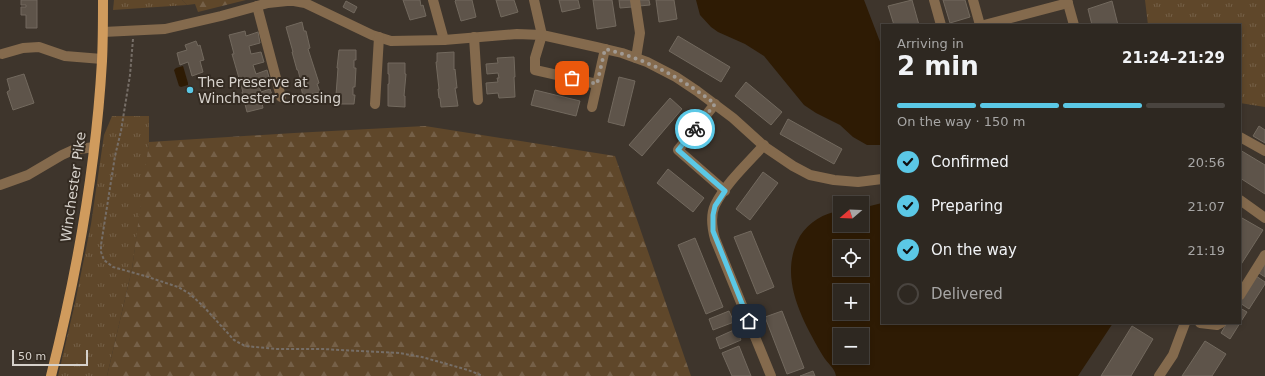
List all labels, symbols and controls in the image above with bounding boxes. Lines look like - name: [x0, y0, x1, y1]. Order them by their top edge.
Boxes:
- text: Arriving in: [897, 36, 964, 51]
- text: 21:24–21:29: [1122, 49, 1225, 67]
- text: 2 min: [897, 51, 979, 81]
- pin: [555, 61, 589, 95]
- icon: bag: [561, 67, 583, 89]
- place label: The Preserve at Winchester Crossing: [197, 74, 341, 106]
- marker: The Preserve at Winchester Crossing: [185, 85, 195, 95]
- courier: [675, 109, 715, 149]
- text: On the way · 150 m: [897, 114, 1025, 129]
- icon: bike: [684, 118, 706, 140]
- street label: Winchester Pike: [57, 131, 89, 243]
- icon: check: [897, 151, 919, 173]
- text: Confirmed: [931, 153, 1009, 171]
- text: 20:56: [1188, 155, 1225, 170]
- icon: check: [897, 195, 919, 217]
- north arrow: [833, 196, 869, 232]
- map controls: [833, 196, 869, 364]
- text: Preparing: [931, 197, 1003, 215]
- text: 21:07: [1188, 199, 1225, 214]
- icon: check: [897, 239, 919, 261]
- button: locate: [833, 240, 869, 276]
- text: On the way: [931, 241, 1017, 259]
- text: 21:19: [1188, 243, 1225, 258]
- button: +: [833, 284, 869, 320]
- text: Delivered: [931, 285, 1003, 303]
- pin: [732, 304, 766, 338]
- icon: home: [738, 310, 760, 332]
- button: −: [833, 328, 869, 364]
- scale bar: [12, 348, 88, 367]
- text: 50 m: [18, 350, 46, 363]

